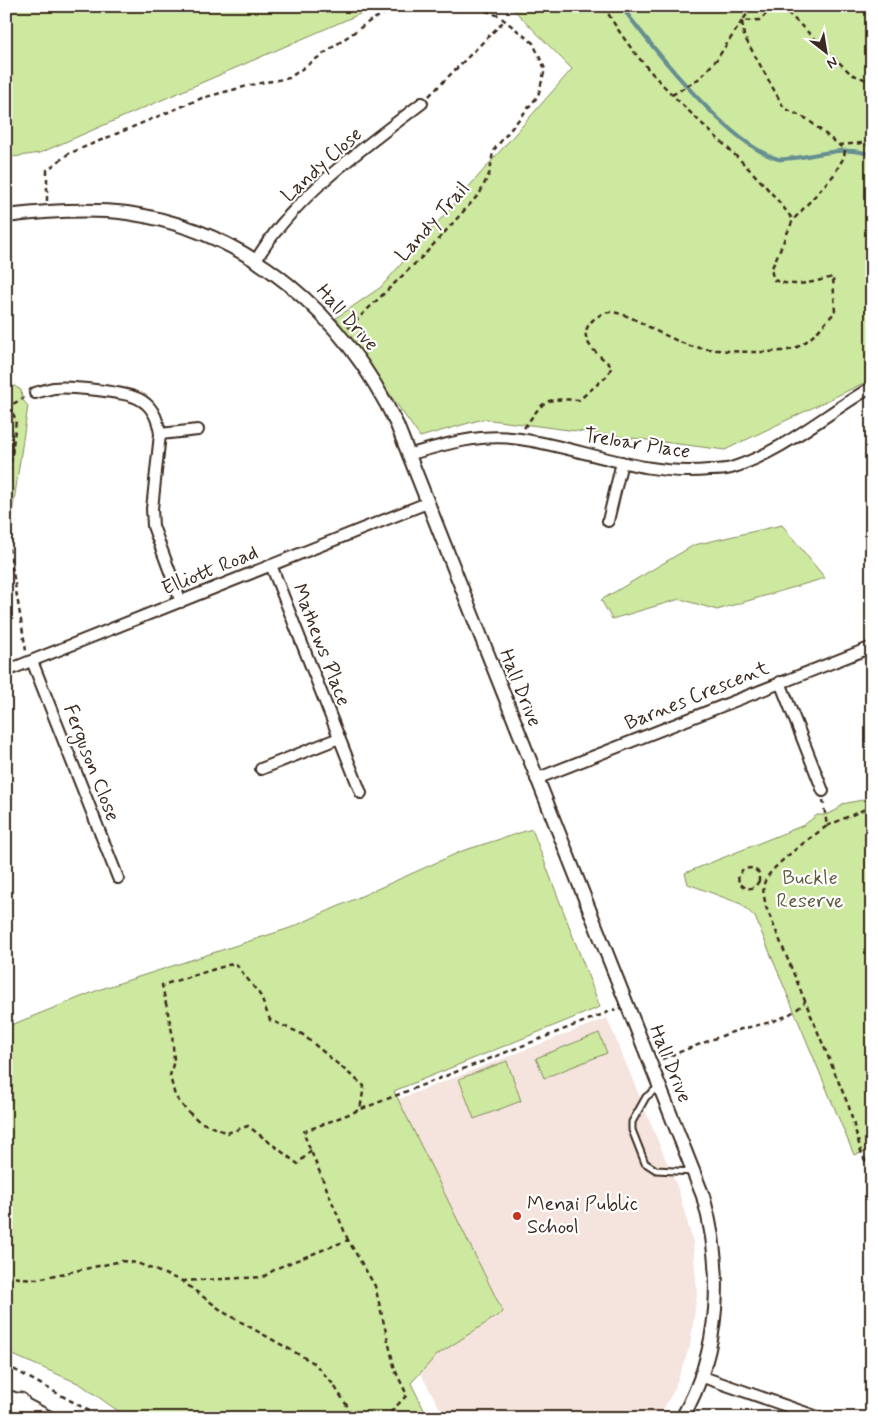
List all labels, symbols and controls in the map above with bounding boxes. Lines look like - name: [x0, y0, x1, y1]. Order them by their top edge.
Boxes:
- north arrow: [800, 28, 850, 78]
- text: N: [824, 52, 841, 72]
- street label: Landy Close: [276, 121, 368, 209]
- street label: Landy Trail: [390, 176, 476, 268]
- street label: Hall Drive: [310, 279, 384, 357]
- street label: Treloar Place: [582, 422, 692, 466]
- street label: Elliott Road: [158, 539, 262, 603]
- street label: Mathews Place: [285, 580, 357, 710]
- street label: Hall Drive: [492, 645, 548, 731]
- street label: Barnes Crescent: [621, 655, 773, 737]
- street label: Ferguson Close: [55, 701, 126, 826]
- park label: Buckle Reserve: [776, 865, 844, 915]
- street label: Hall Drive: [642, 1021, 698, 1107]
- place label: Menai Public School: [527, 1191, 638, 1241]
- marker: Menai Public School: [511, 1210, 523, 1222]

